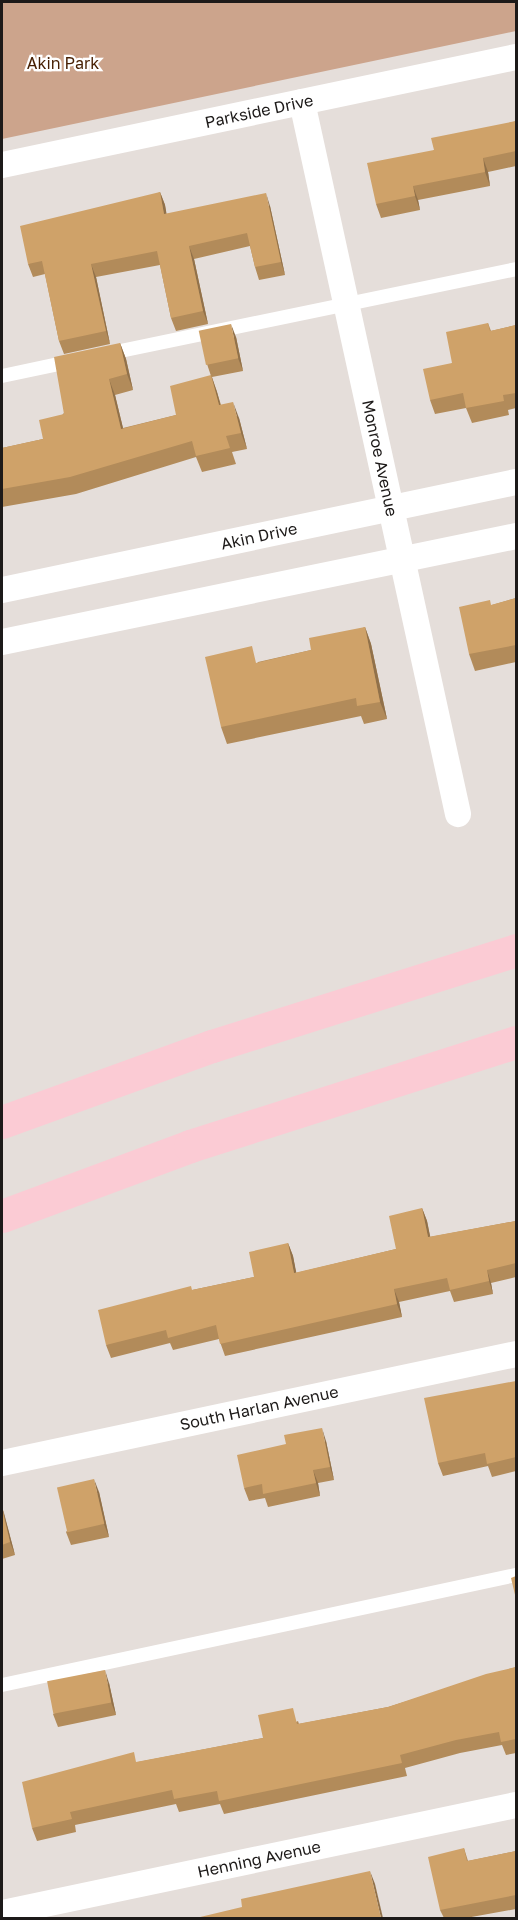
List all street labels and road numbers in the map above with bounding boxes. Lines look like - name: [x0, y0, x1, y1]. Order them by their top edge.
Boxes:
- street label: Parkside Drive: [203, 90, 315, 132]
- street label: Monroe Avenue: [358, 398, 402, 518]
- street label: Akin Drive: [219, 519, 299, 553]
- street label: South Harlan Avenue: [178, 1382, 340, 1434]
- street label: Henning Avenue: [196, 1837, 322, 1881]

